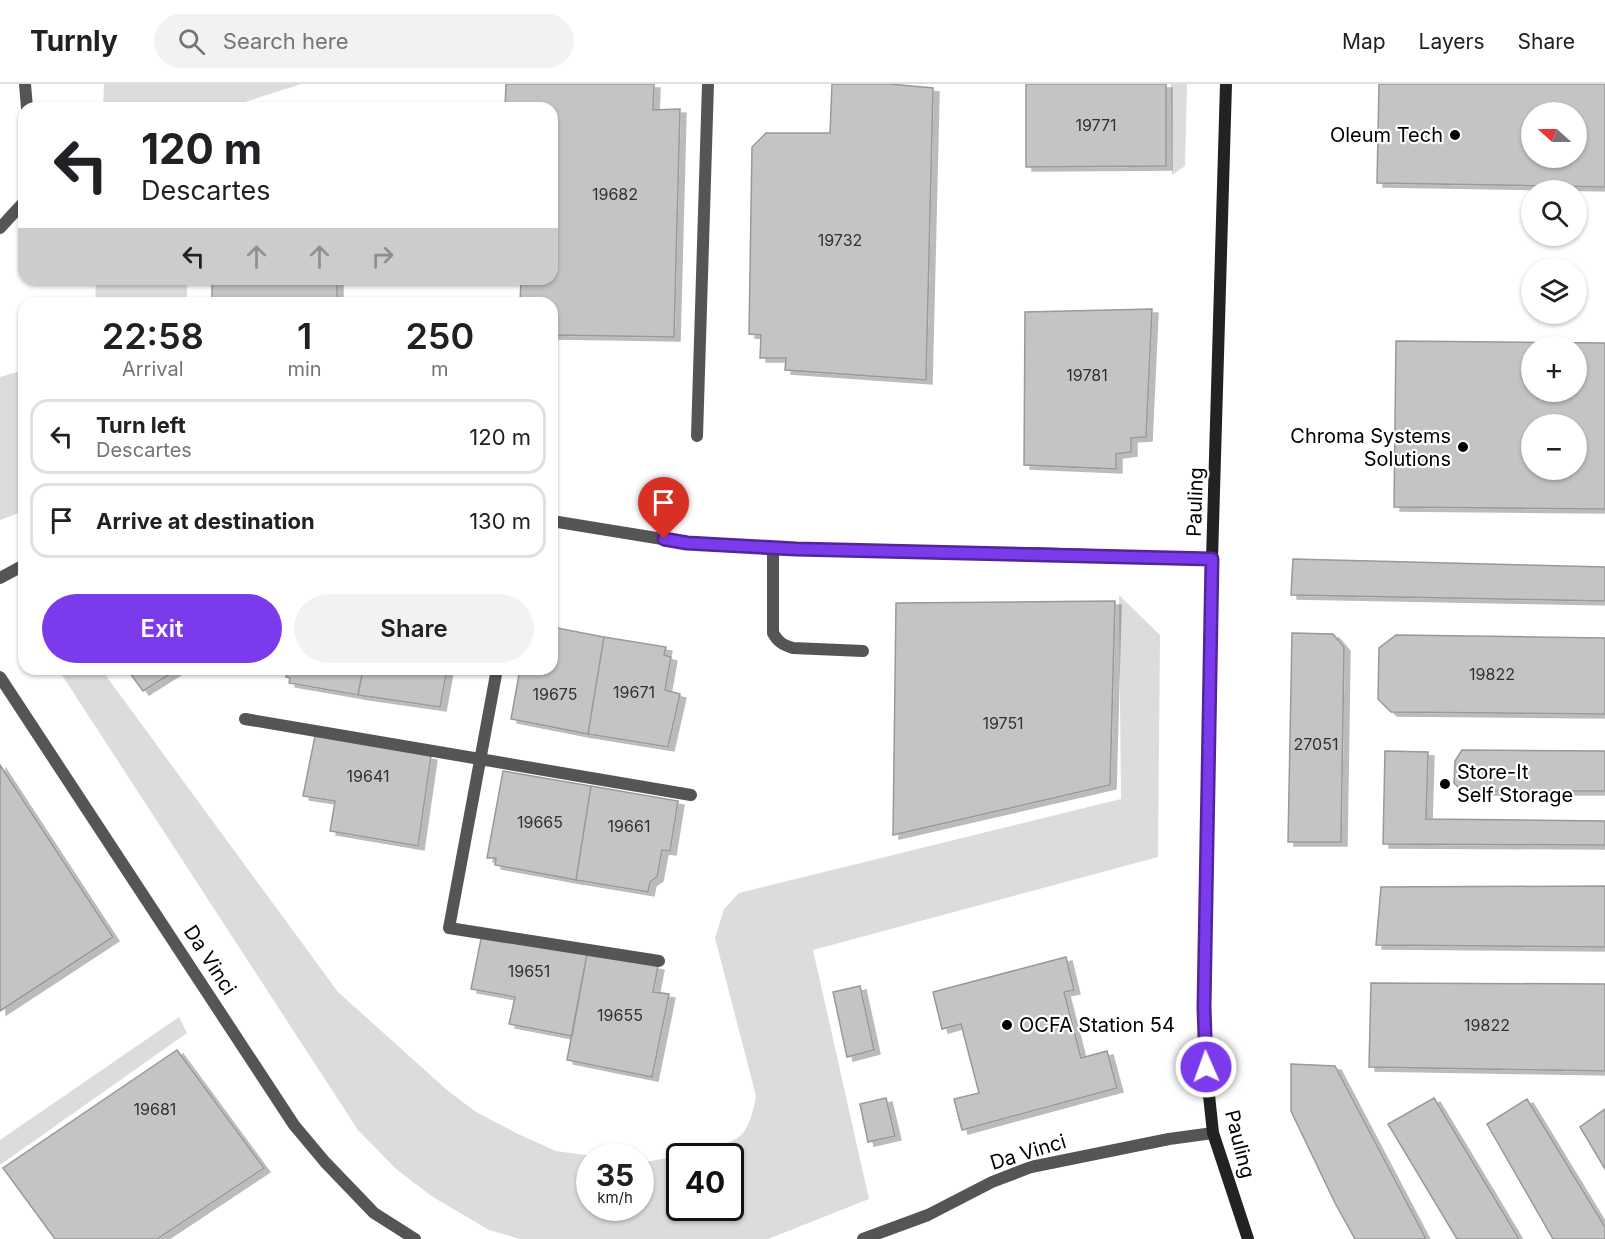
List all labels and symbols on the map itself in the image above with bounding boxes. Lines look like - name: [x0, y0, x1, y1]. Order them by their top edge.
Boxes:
- north arrow: [1521, 102, 1587, 168]
- house number: 19771: [1075, 115, 1117, 135]
- place label: Oleum Tech: [1330, 123, 1443, 147]
- marker: Oleum Tech: [1448, 128, 1462, 142]
- house number: 19682: [592, 184, 638, 204]
- house number: 19732: [818, 230, 862, 250]
- house number: 19781: [1066, 365, 1108, 385]
- place label: Chroma Systems Solutions: [1290, 424, 1451, 471]
- marker: Chroma Systems Solutions: [1456, 440, 1470, 454]
- street label: Pauling: [1182, 467, 1208, 537]
- pin: [638, 477, 689, 539]
- house number: 19822: [1469, 664, 1515, 684]
- house number: 19671: [613, 682, 655, 702]
- house number: 19675: [533, 684, 577, 704]
- house number: 19751: [982, 713, 1024, 733]
- house number: 27051: [1294, 734, 1338, 754]
- place label: Store-It Self Storage: [1457, 760, 1573, 807]
- house number: 19641: [347, 766, 389, 786]
- marker: Store-It Self Storage: [1438, 777, 1452, 791]
- house number: 19665: [517, 812, 563, 832]
- house number: 19661: [608, 816, 650, 836]
- street label: Da Vinci: [179, 921, 241, 999]
- house number: 19651: [508, 961, 550, 981]
- house number: 19655: [597, 1005, 643, 1025]
- place label: OCFA Station 54: [1019, 1013, 1175, 1037]
- house number: 19822: [1464, 1015, 1510, 1035]
- marker: OCFA Station 54: [1000, 1018, 1014, 1032]
- position arrow: [1174, 1035, 1238, 1099]
- house number: 19681: [134, 1099, 176, 1119]
- street label: Pauling: [1220, 1107, 1260, 1181]
- street label: Da Vinci: [987, 1129, 1069, 1175]
- speed limit sign: 40: [666, 1143, 744, 1221]

